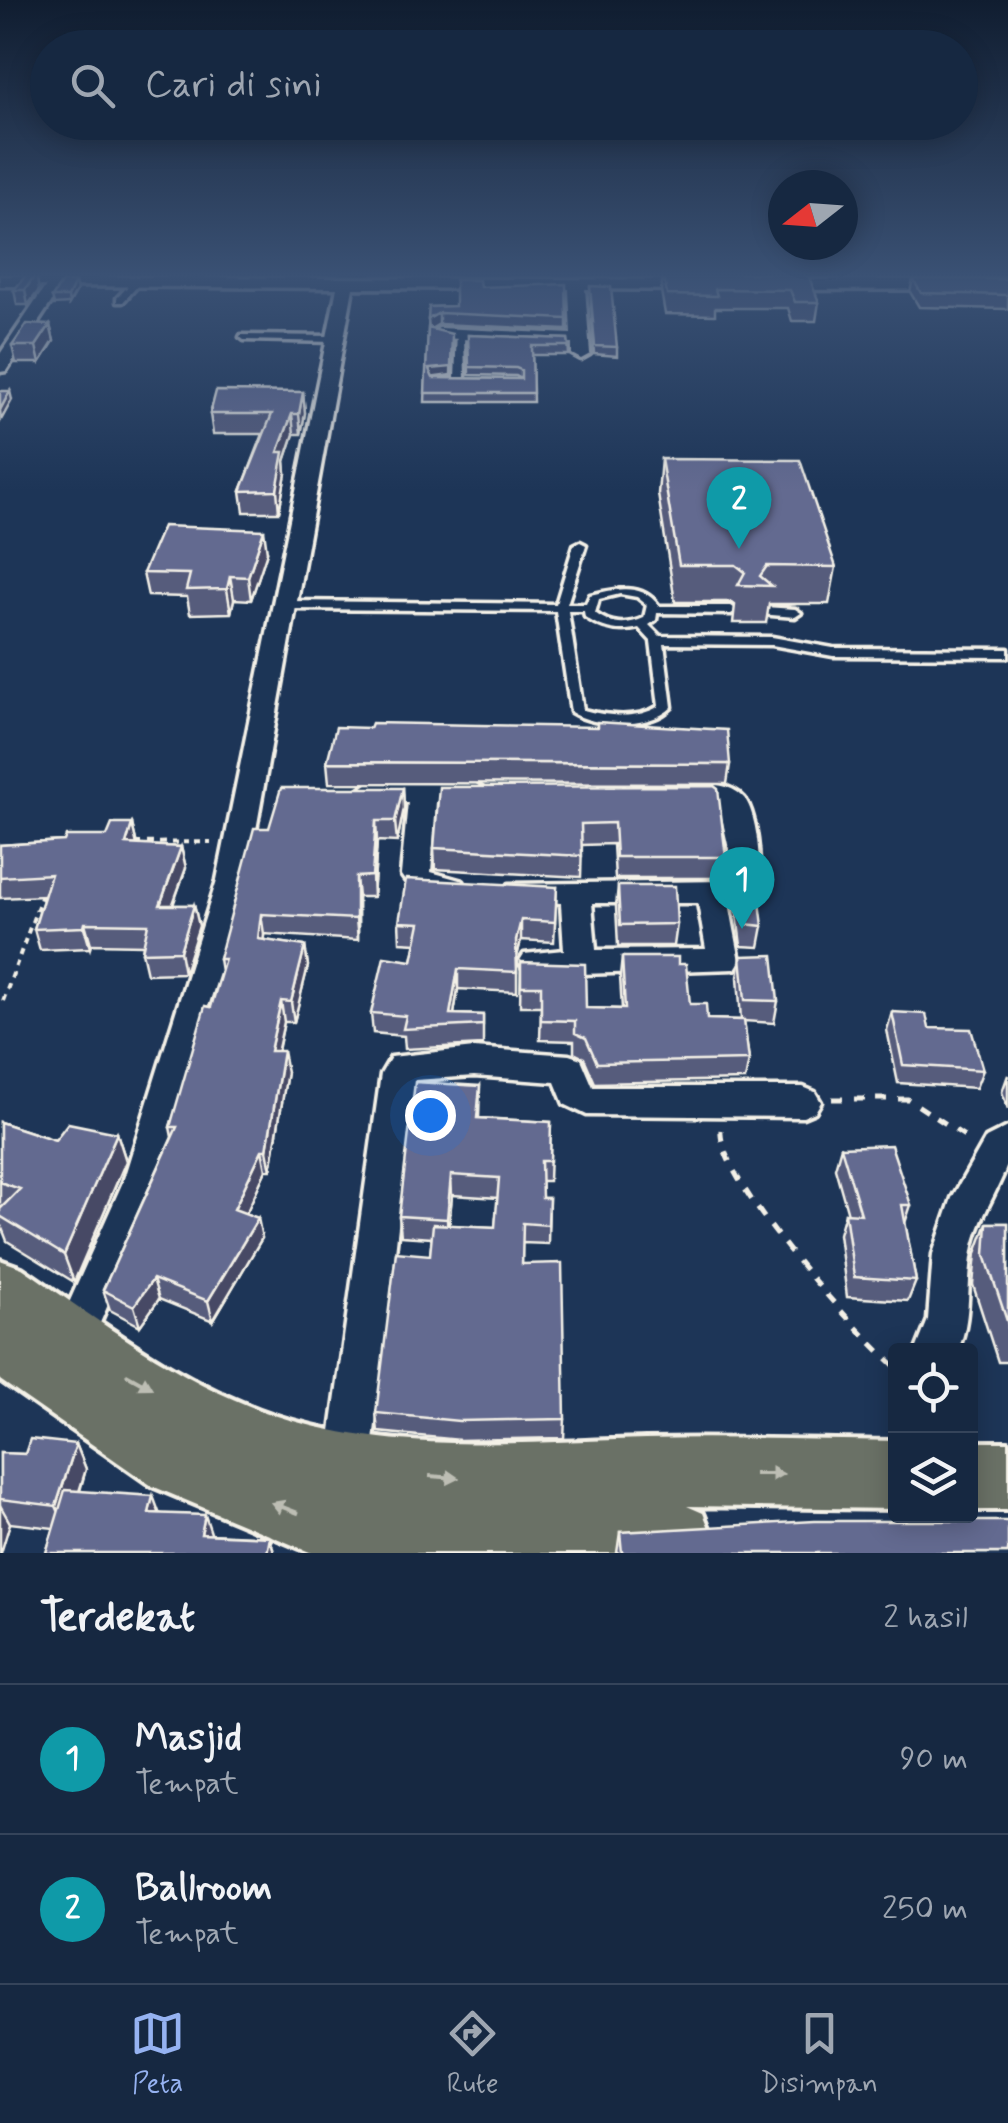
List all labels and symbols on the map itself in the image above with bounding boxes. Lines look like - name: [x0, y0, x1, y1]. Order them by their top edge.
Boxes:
- north arrow: [768, 170, 858, 260]
- pin: 2: [706, 466, 772, 549]
- pin: 1: [710, 846, 774, 929]
- your location: [405, 1090, 456, 1141]
- one-way arrow: [124, 1373, 153, 1390]
- one-way arrow: [754, 1466, 786, 1482]
- one-way arrow: [429, 1469, 461, 1485]
- one-way arrow: [269, 1500, 299, 1516]

